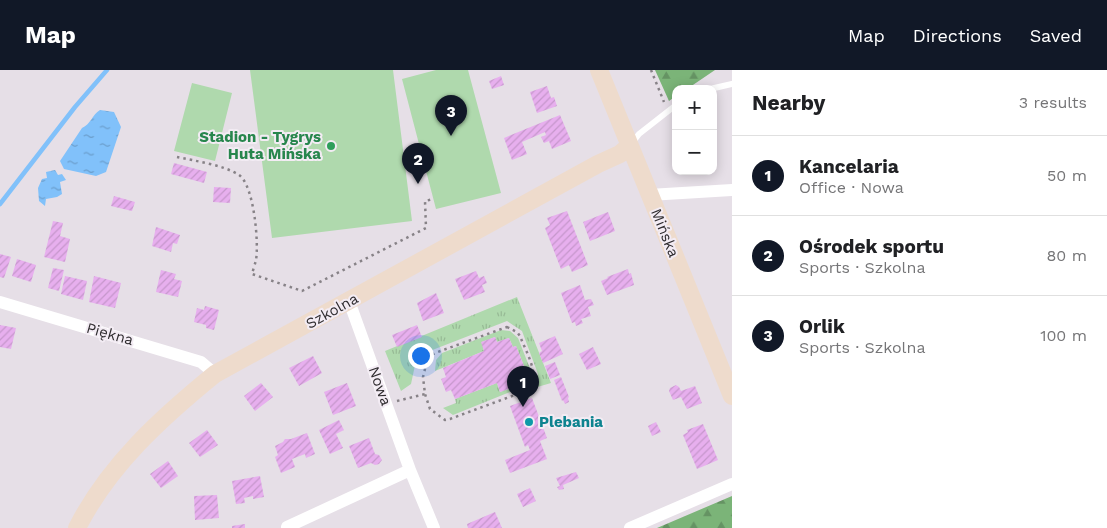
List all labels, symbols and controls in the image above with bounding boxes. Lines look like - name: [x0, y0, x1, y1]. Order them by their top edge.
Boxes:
- text: Map: [25, 21, 76, 49]
- text: Map: [848, 25, 885, 46]
- text: Directions: [913, 25, 1002, 46]
- text: Saved: [1030, 25, 1082, 46]
- map controls: [672, 85, 717, 175]
- button: +: [672, 85, 717, 130]
- text: Nearby: [752, 90, 825, 115]
- text: 3 results: [1019, 93, 1087, 112]
- pin: 3: [435, 95, 467, 136]
- place label: Stadion - Tygrys Huta Mińska: [199, 128, 321, 163]
- button: −: [672, 130, 717, 175]
- marker: Stadion - Tygrys Huta Mińska: [325, 140, 337, 152]
- pin: 2: [402, 143, 434, 184]
- text: Kancelaria: [799, 155, 899, 178]
- text: 1: [765, 166, 771, 185]
- text: 50 m: [1047, 166, 1087, 185]
- text: Office · Nowa: [799, 178, 904, 197]
- street label: Mińska: [647, 206, 683, 260]
- text: Ośrodek sportu: [799, 235, 944, 258]
- text: 2: [763, 246, 773, 265]
- text: 80 m: [1046, 246, 1087, 265]
- text: Sports · Szkolna: [799, 258, 925, 277]
- street label: Szkolna: [303, 289, 362, 333]
- text: Orlik: [799, 315, 845, 338]
- street label: Piękna: [84, 319, 136, 349]
- text: 3: [763, 326, 773, 345]
- text: 100 m: [1040, 326, 1087, 345]
- text: Sports · Szkolna: [799, 338, 925, 357]
- your location: [408, 343, 434, 369]
- street label: Nowa: [365, 364, 396, 409]
- pin: 1: [507, 366, 539, 407]
- place label: Plebania: [539, 413, 603, 431]
- marker: Plebania: [523, 416, 535, 428]

